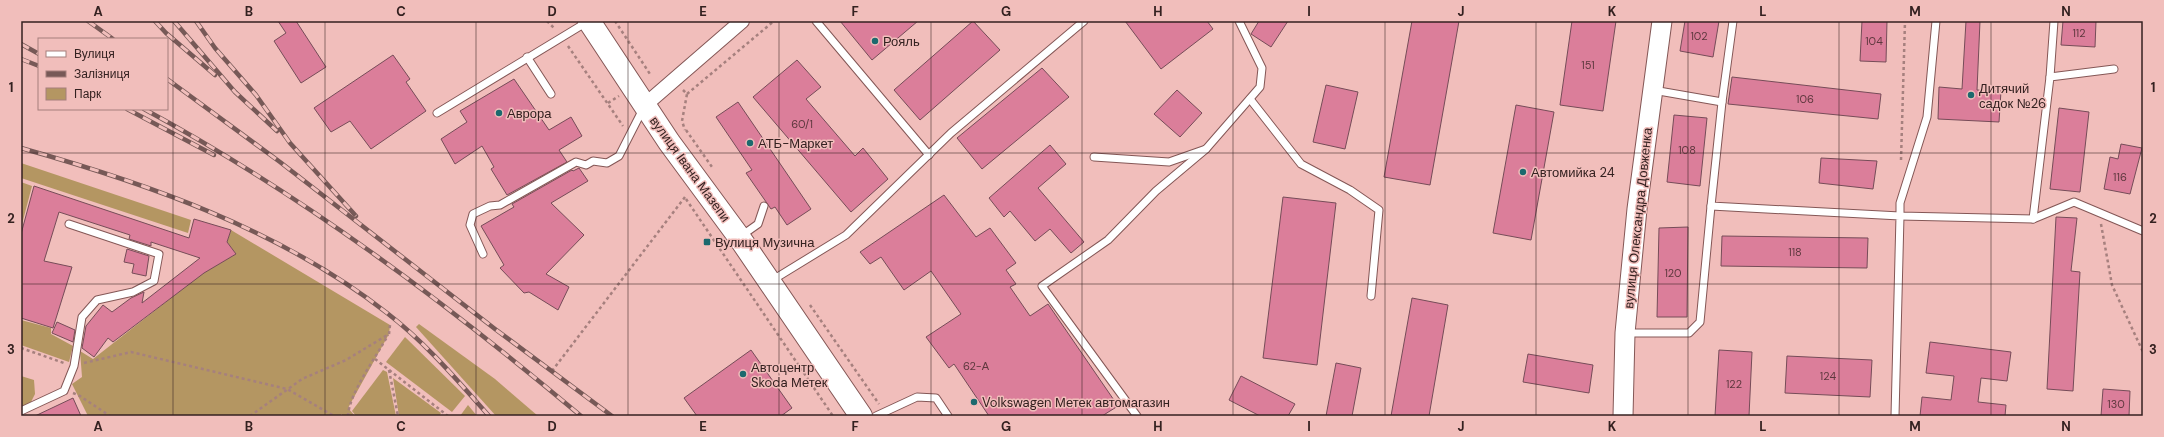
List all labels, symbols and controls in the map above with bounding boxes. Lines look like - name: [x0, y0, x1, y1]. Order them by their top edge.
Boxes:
- text: A: [93, 3, 103, 20]
- text: B: [245, 3, 253, 20]
- text: C: [396, 3, 406, 20]
- text: D: [547, 3, 557, 20]
- text: E: [699, 3, 707, 20]
- text: F: [851, 3, 859, 20]
- text: G: [1001, 3, 1011, 20]
- text: H: [1153, 3, 1163, 20]
- text: I: [1307, 3, 1311, 20]
- text: J: [1457, 3, 1465, 20]
- text: K: [1608, 3, 1617, 20]
- text: L: [1759, 3, 1767, 20]
- text: M: [1909, 3, 1921, 20]
- text: N: [2061, 3, 2071, 20]
- house number: 112: [2072, 26, 2086, 40]
- house number: 102: [1690, 29, 1708, 43]
- place label: Рояль: [883, 33, 920, 50]
- house number: 104: [1865, 34, 1883, 48]
- marker: Рояль: [870, 36, 880, 46]
- legend: [38, 38, 168, 110]
- text: Вулиця: [74, 46, 115, 62]
- house number: 151: [1581, 58, 1595, 72]
- text: Залізниця: [74, 66, 130, 82]
- text: 1: [9, 79, 13, 96]
- text: 1: [2151, 79, 2155, 96]
- place label: Дитячий садок №26: [1979, 80, 2046, 112]
- text: Парк: [74, 86, 102, 102]
- marker: Дитячий садок №26: [1966, 90, 1976, 100]
- house number: 106: [1796, 92, 1814, 106]
- place label: Аврора: [507, 105, 552, 122]
- marker: Аврора: [494, 108, 504, 118]
- street label: вулиця Івана Мазепи: [646, 113, 734, 225]
- house number: 60/1: [791, 117, 813, 131]
- street label: вулиця Олександра Довженка: [1620, 126, 1656, 309]
- place label: АТБ-Маркет: [758, 135, 833, 152]
- marker: АТБ-Маркет: [745, 138, 755, 148]
- house number: 108: [1678, 143, 1696, 157]
- place label: Автомийка 24: [1531, 164, 1615, 181]
- marker: Автомийка 24: [1518, 167, 1528, 177]
- house number: 116: [2113, 170, 2127, 184]
- text: 2: [7, 210, 15, 227]
- text: 2: [2149, 210, 2157, 227]
- place label: Вулиця Музична: [715, 234, 815, 251]
- marker: Вулиця Музична: [702, 237, 712, 247]
- house number: 118: [1788, 245, 1802, 259]
- house number: 120: [1664, 266, 1682, 280]
- text: 3: [7, 341, 15, 358]
- text: 3: [2149, 341, 2157, 358]
- place label: Автоцентр Skoda Метек: [751, 359, 828, 391]
- house number: 62-А: [963, 359, 990, 373]
- marker: Автоцентр Skoda Метек: [738, 369, 748, 379]
- house number: 124: [1820, 369, 1836, 383]
- house number: 122: [1726, 377, 1742, 391]
- place label: Volkswagen Метек автомагазин: [982, 394, 1170, 411]
- marker: Volkswagen Метек автомагазин: [969, 397, 979, 407]
- house number: 130: [2107, 397, 2125, 411]
- text: A: [93, 418, 103, 435]
- text: B: [245, 418, 253, 435]
- text: C: [396, 418, 406, 435]
- text: D: [547, 418, 557, 435]
- text: E: [699, 418, 707, 435]
- text: F: [851, 418, 859, 435]
- text: G: [1001, 418, 1011, 435]
- text: H: [1153, 418, 1163, 435]
- text: I: [1307, 418, 1311, 435]
- text: J: [1457, 418, 1465, 435]
- text: K: [1608, 418, 1617, 435]
- text: L: [1759, 418, 1767, 435]
- text: M: [1909, 418, 1921, 435]
- text: N: [2061, 418, 2071, 435]

